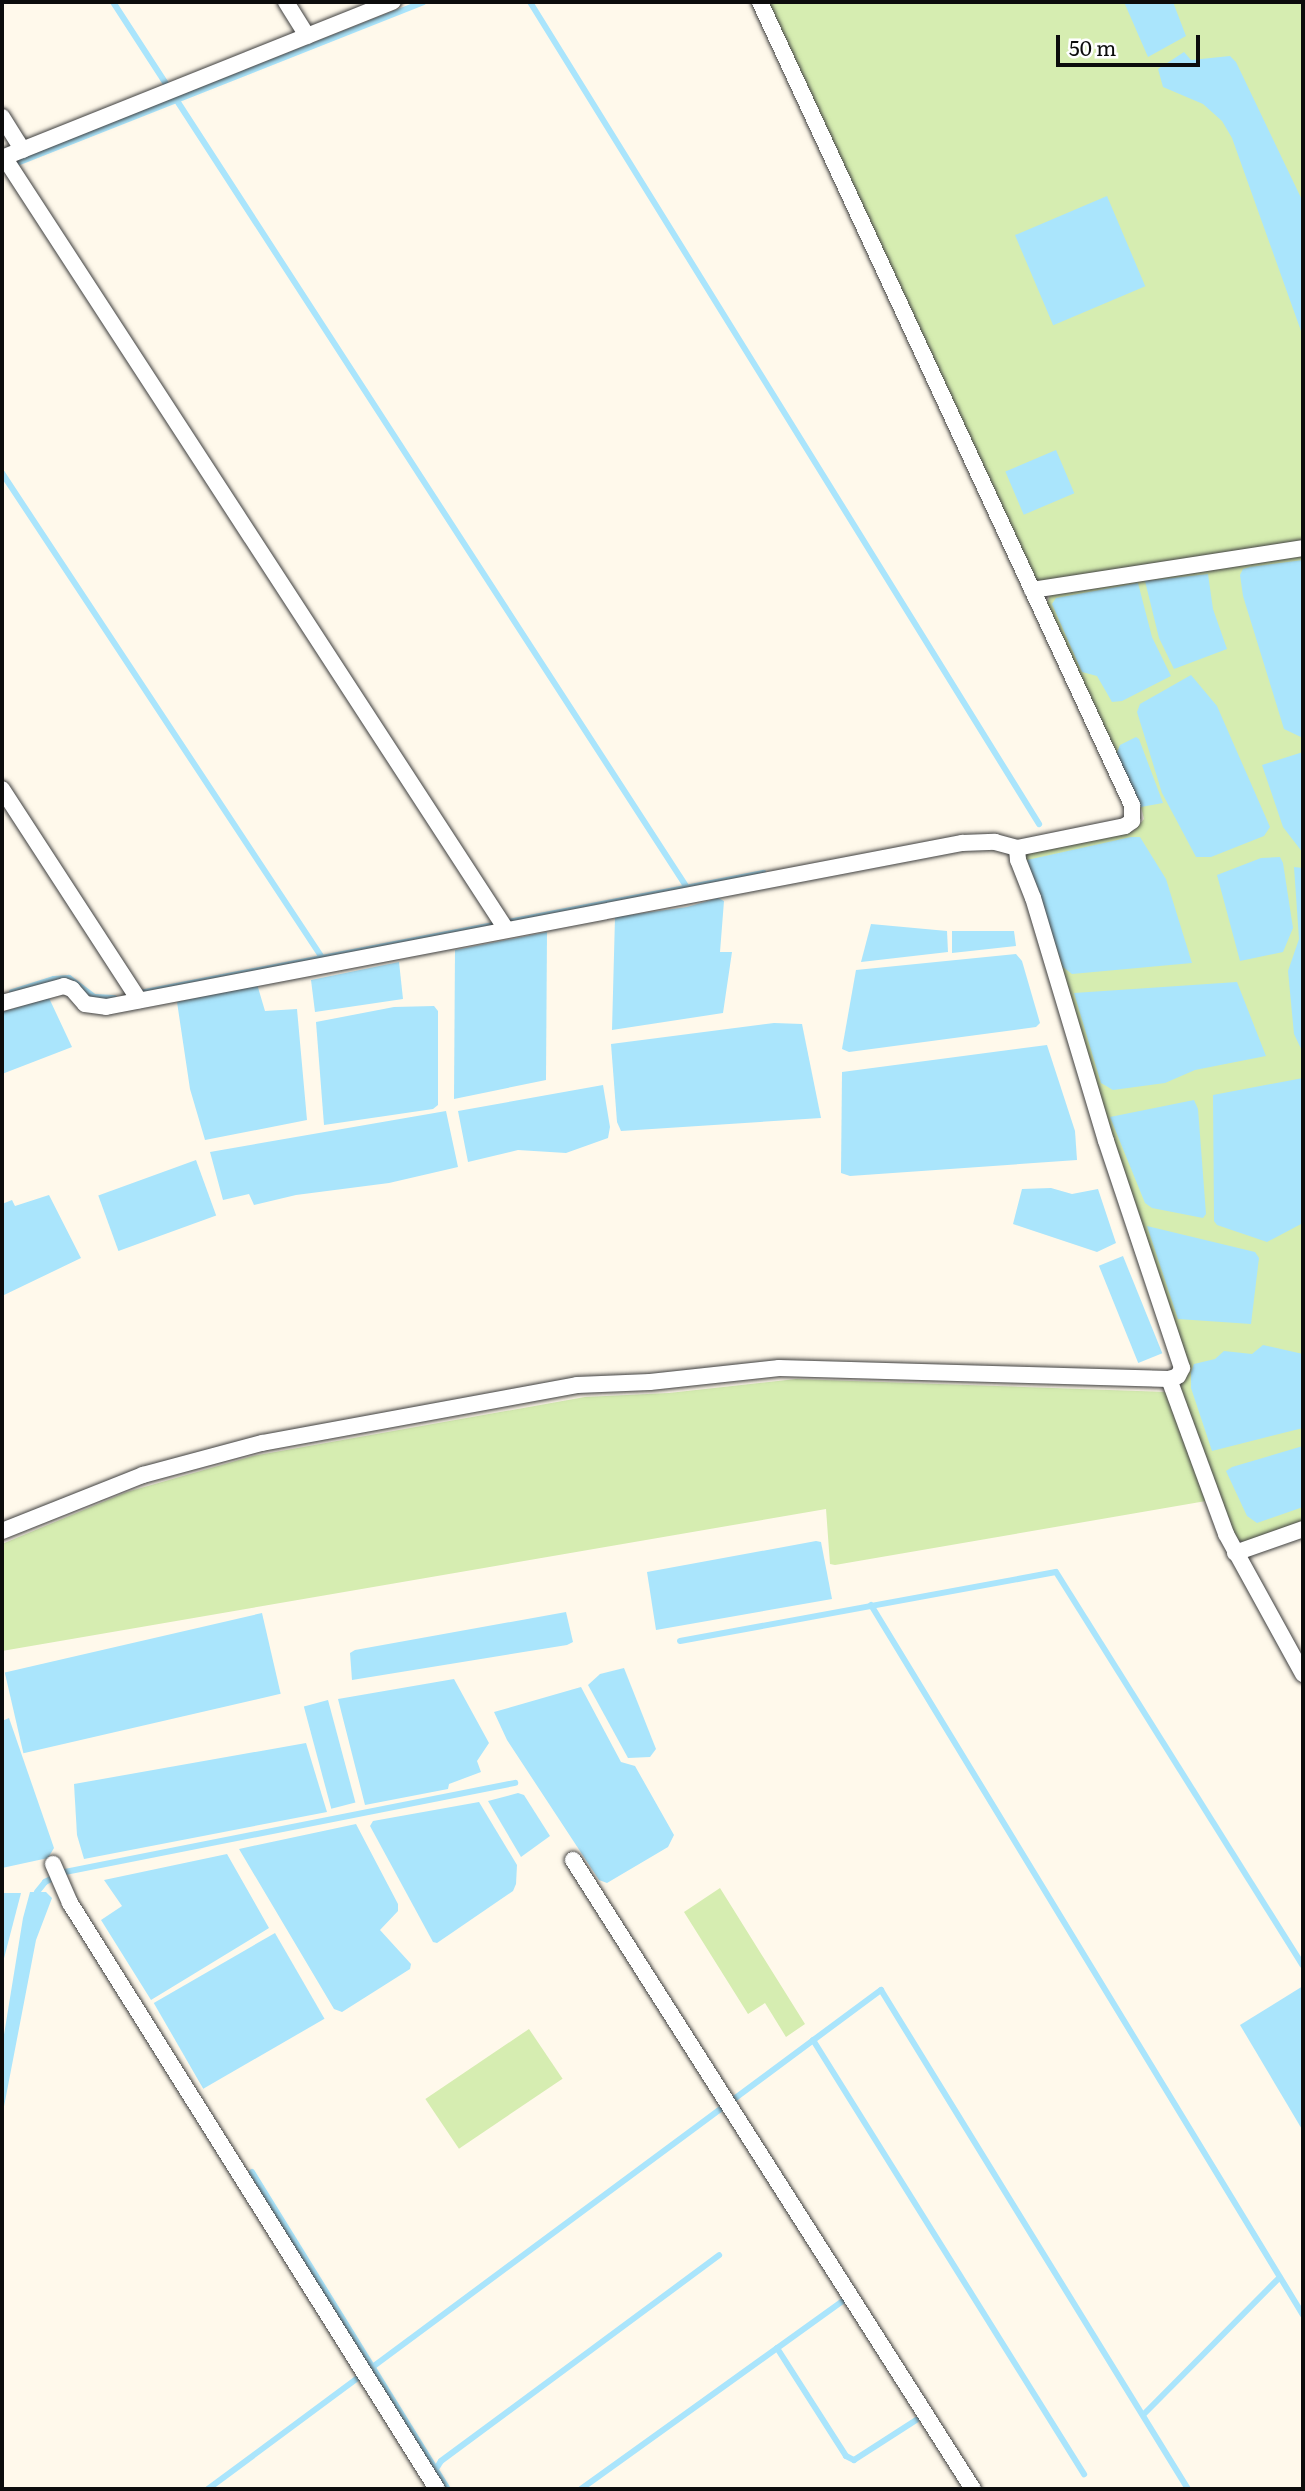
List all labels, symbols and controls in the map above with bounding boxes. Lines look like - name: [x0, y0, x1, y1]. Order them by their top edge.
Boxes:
- scale bar: [1060, 21, 1204, 65]
- text: 50 m: [1069, 31, 1116, 62]

